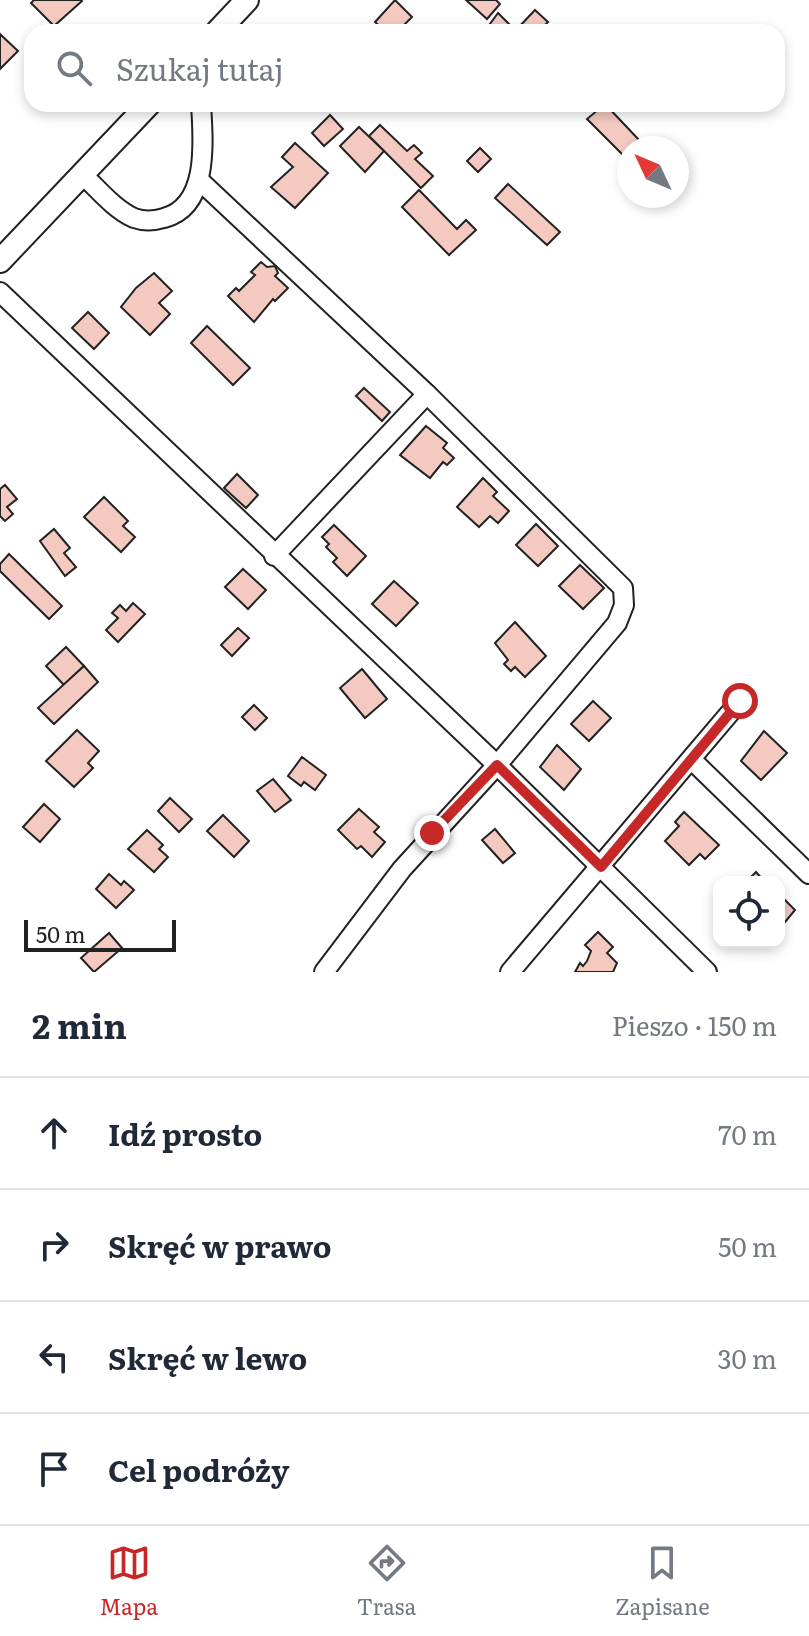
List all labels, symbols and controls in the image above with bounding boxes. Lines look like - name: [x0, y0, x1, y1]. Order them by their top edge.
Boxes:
- search box: [24, 24, 785, 112]
- icon: search: [52, 46, 96, 90]
- text: Szukaj tutaj: [116, 46, 284, 90]
- north arrow: [617, 136, 689, 208]
- route start: [722, 683, 758, 719]
- route end: [414, 815, 450, 851]
- map controls: [713, 876, 785, 948]
- button: locate: [713, 876, 785, 948]
- scale bar: [24, 916, 176, 952]
- text: 50 m: [36, 917, 86, 950]
- text: 2 min: [32, 999, 127, 1049]
- text: Pieszo · 150 m: [612, 1005, 777, 1044]
- icon: ahead: [32, 1111, 76, 1155]
- text: Idź prosto: [108, 1111, 262, 1155]
- text: 70 m: [718, 1114, 777, 1153]
- icon: right: [32, 1223, 76, 1267]
- text: Skręć w prawo: [108, 1223, 331, 1267]
- text: 50 m: [718, 1226, 777, 1265]
- icon: left: [32, 1335, 76, 1379]
- text: Skręć w lewo: [108, 1335, 307, 1379]
- text: 30 m: [717, 1338, 777, 1377]
- icon: arrive: [32, 1447, 76, 1491]
- text: Cel podróży: [108, 1447, 289, 1491]
- tab: Mapa: [99, 1541, 158, 1622]
- tab: Trasa: [357, 1541, 416, 1622]
- tab: Zapisane: [615, 1541, 710, 1622]

